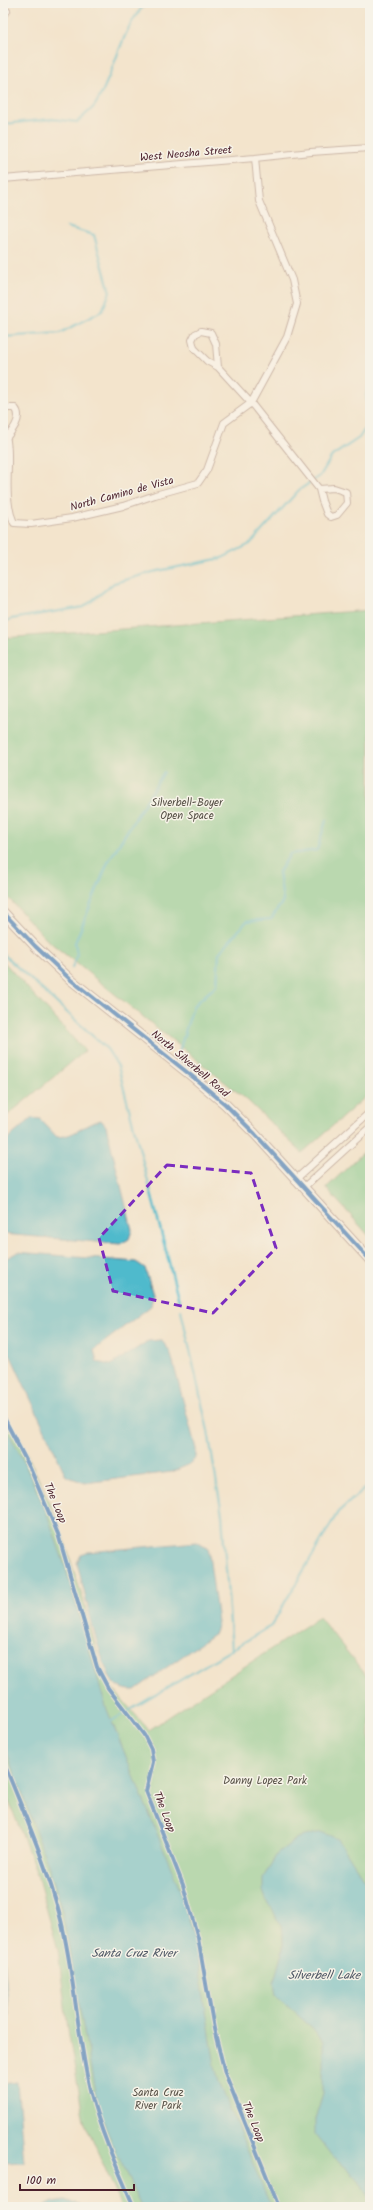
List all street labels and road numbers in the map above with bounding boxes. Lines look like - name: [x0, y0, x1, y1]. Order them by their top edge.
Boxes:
- street label: West Neosha Street: [139, 141, 234, 167]
- street label: North Camino de Vista: [68, 472, 176, 516]
- street label: North Silverbell Road: [147, 1026, 234, 1103]
- street label: The Loop: [39, 1480, 72, 1527]
- street label: The Loop: [148, 1789, 180, 1836]
- street label: The Loop: [237, 2099, 270, 2146]

